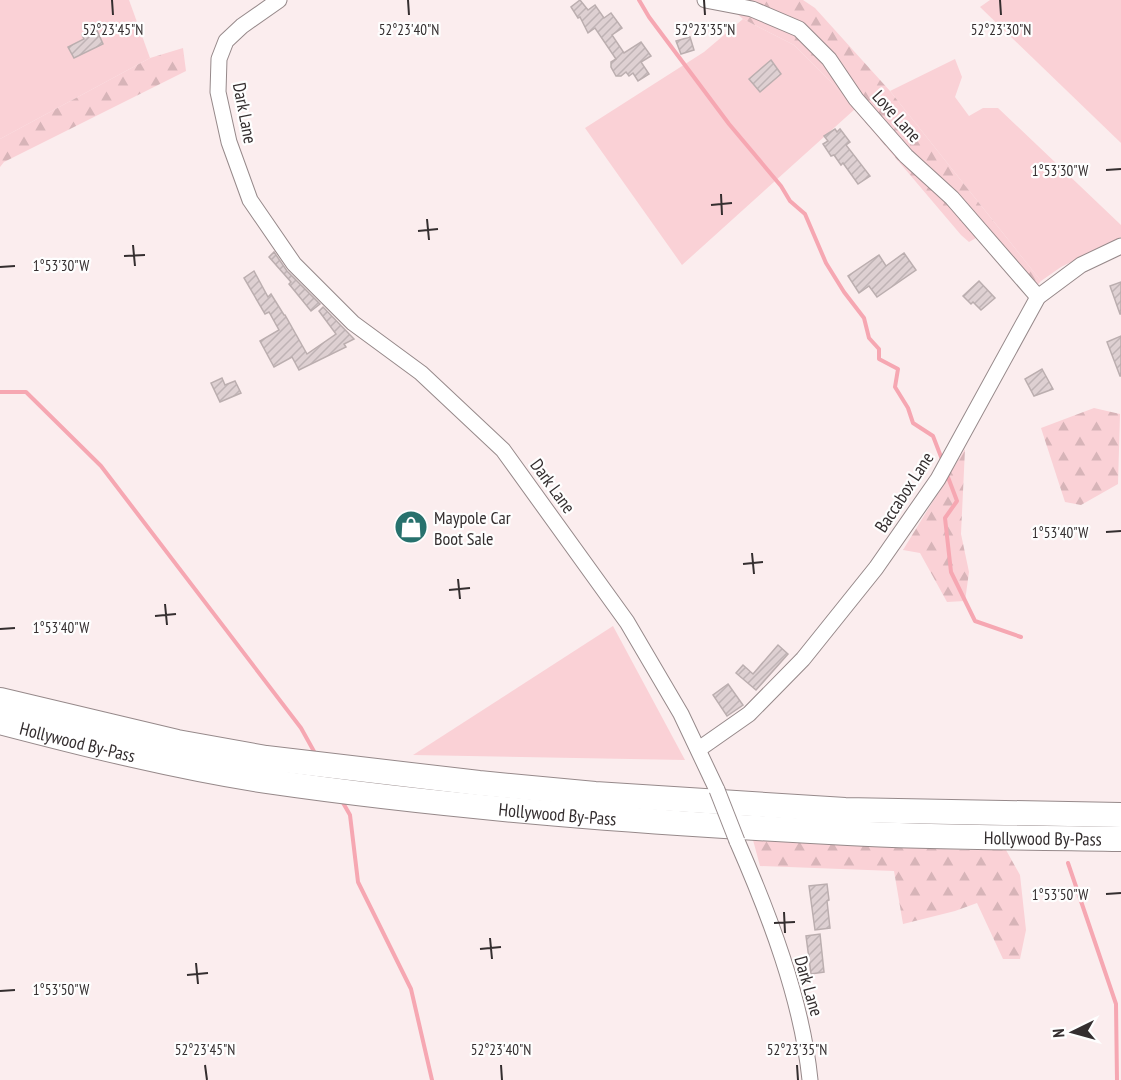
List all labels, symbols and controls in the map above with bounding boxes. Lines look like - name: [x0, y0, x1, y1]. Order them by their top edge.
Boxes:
- text: 52°23'45"N: [83, 20, 143, 39]
- text: 52°23'40"N: [379, 20, 439, 39]
- text: 52°23'35"N: [675, 20, 735, 39]
- text: 52°23'30"N: [971, 20, 1031, 39]
- street label: Dark Lane: [228, 81, 262, 145]
- street label: Love Lane: [868, 85, 926, 147]
- text: 1°53'30"W: [1032, 161, 1088, 180]
- text: 1°53'30"W: [33, 256, 89, 275]
- street label: Baccabox Lane: [870, 447, 938, 537]
- street label: Dark Lane: [526, 454, 580, 518]
- place label: Maypole Car Boot Sale: [434, 506, 511, 550]
- shop icon: Maypole Car Boot Sale: [393, 509, 429, 545]
- text: 1°53'40"W: [1032, 523, 1088, 542]
- text: 1°53'40"W: [33, 618, 89, 637]
- street label: Hollywood By-Pass: [17, 716, 137, 767]
- street label: Hollywood By-Pass: [498, 797, 617, 830]
- street label: Hollywood By-Pass: [984, 826, 1102, 850]
- text: 1°53'50"W: [1032, 885, 1088, 904]
- street label: Dark Lane: [789, 953, 829, 1019]
- text: 1°53'50"W: [33, 980, 89, 999]
- north arrow: [1043, 1002, 1103, 1062]
- text: N: [1048, 1028, 1068, 1038]
- text: 52°23'45"N: [175, 1040, 235, 1059]
- text: 52°23'40"N: [471, 1040, 531, 1059]
- text: 52°23'35"N: [767, 1040, 827, 1059]

